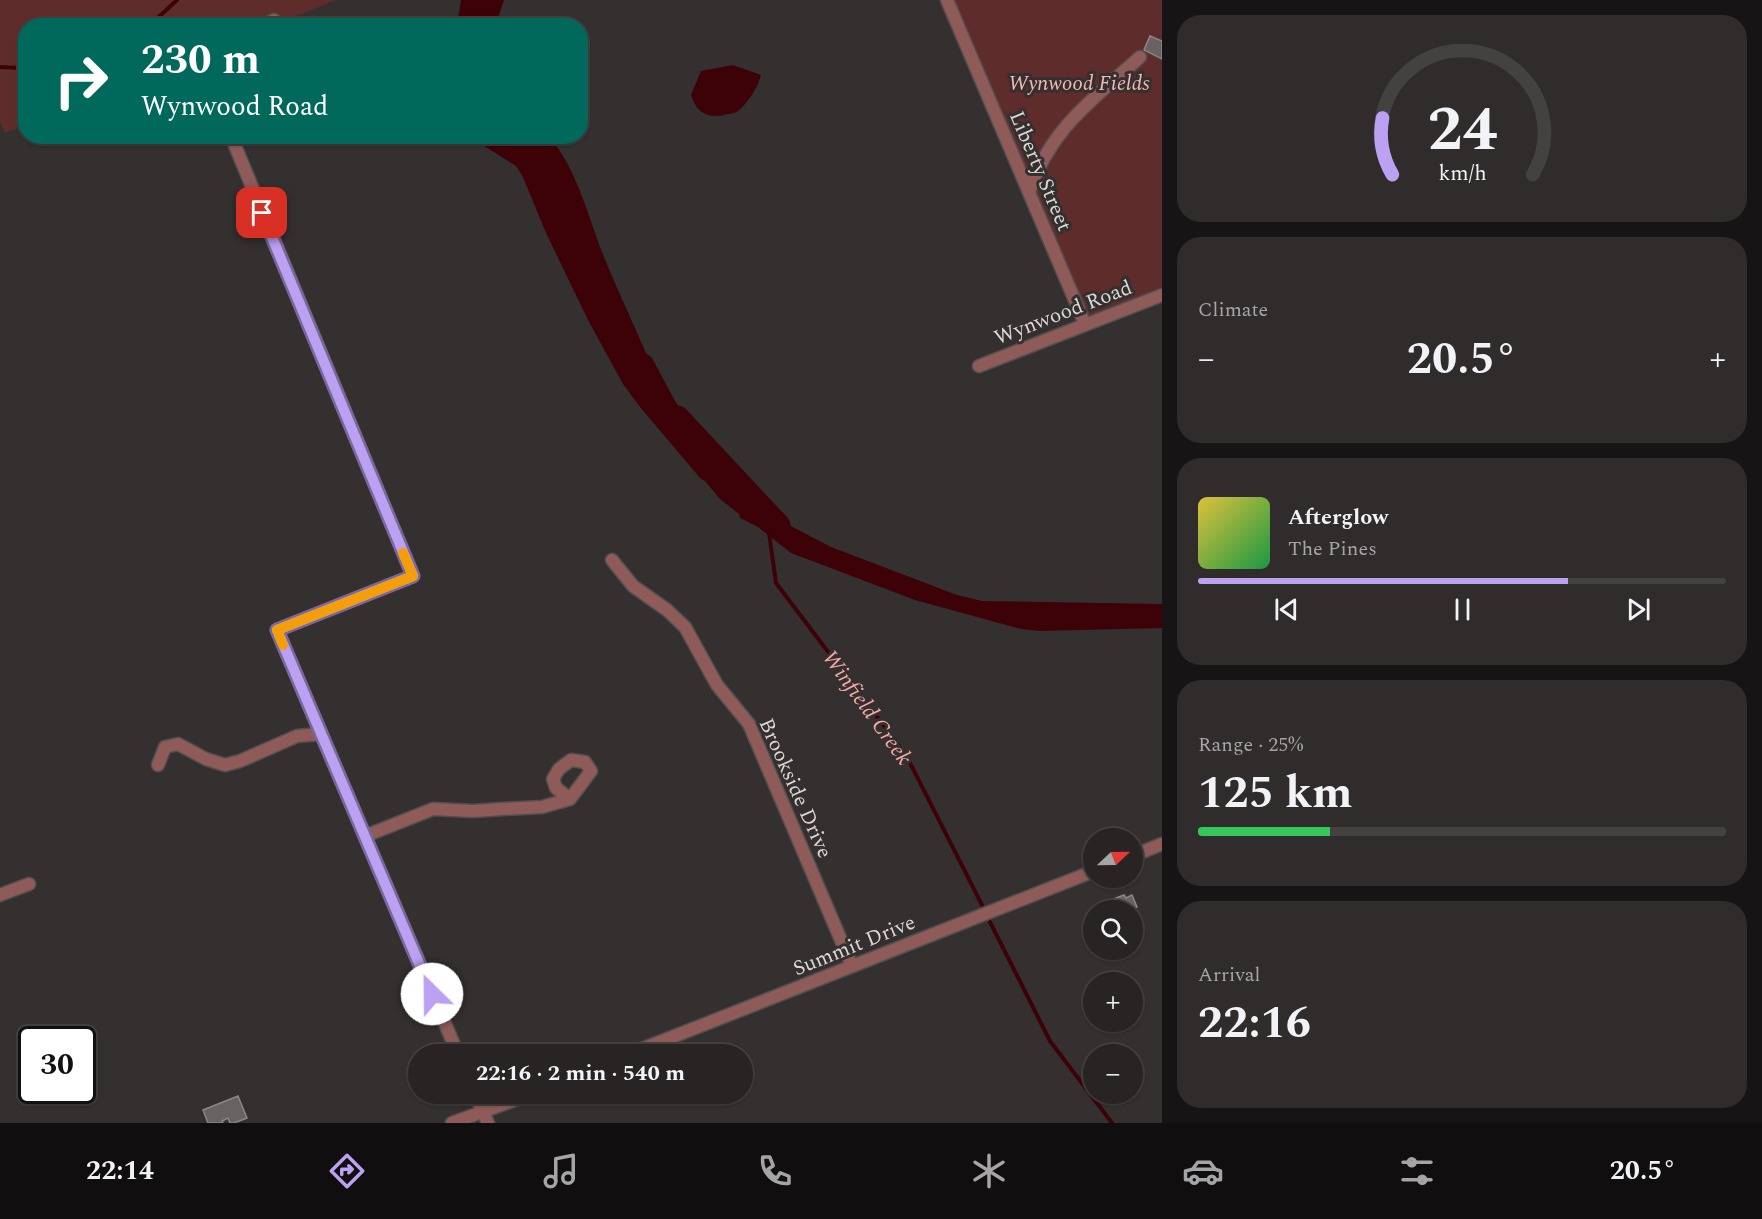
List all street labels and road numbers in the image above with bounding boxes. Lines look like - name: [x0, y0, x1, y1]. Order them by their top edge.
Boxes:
- street label: Liberty Street: [1000, 106, 1080, 237]
- street label: Wynwood Road: [990, 272, 1137, 354]
- street label: Brookside Drive: [750, 713, 840, 864]
- street label: Summit Drive: [788, 907, 920, 985]

